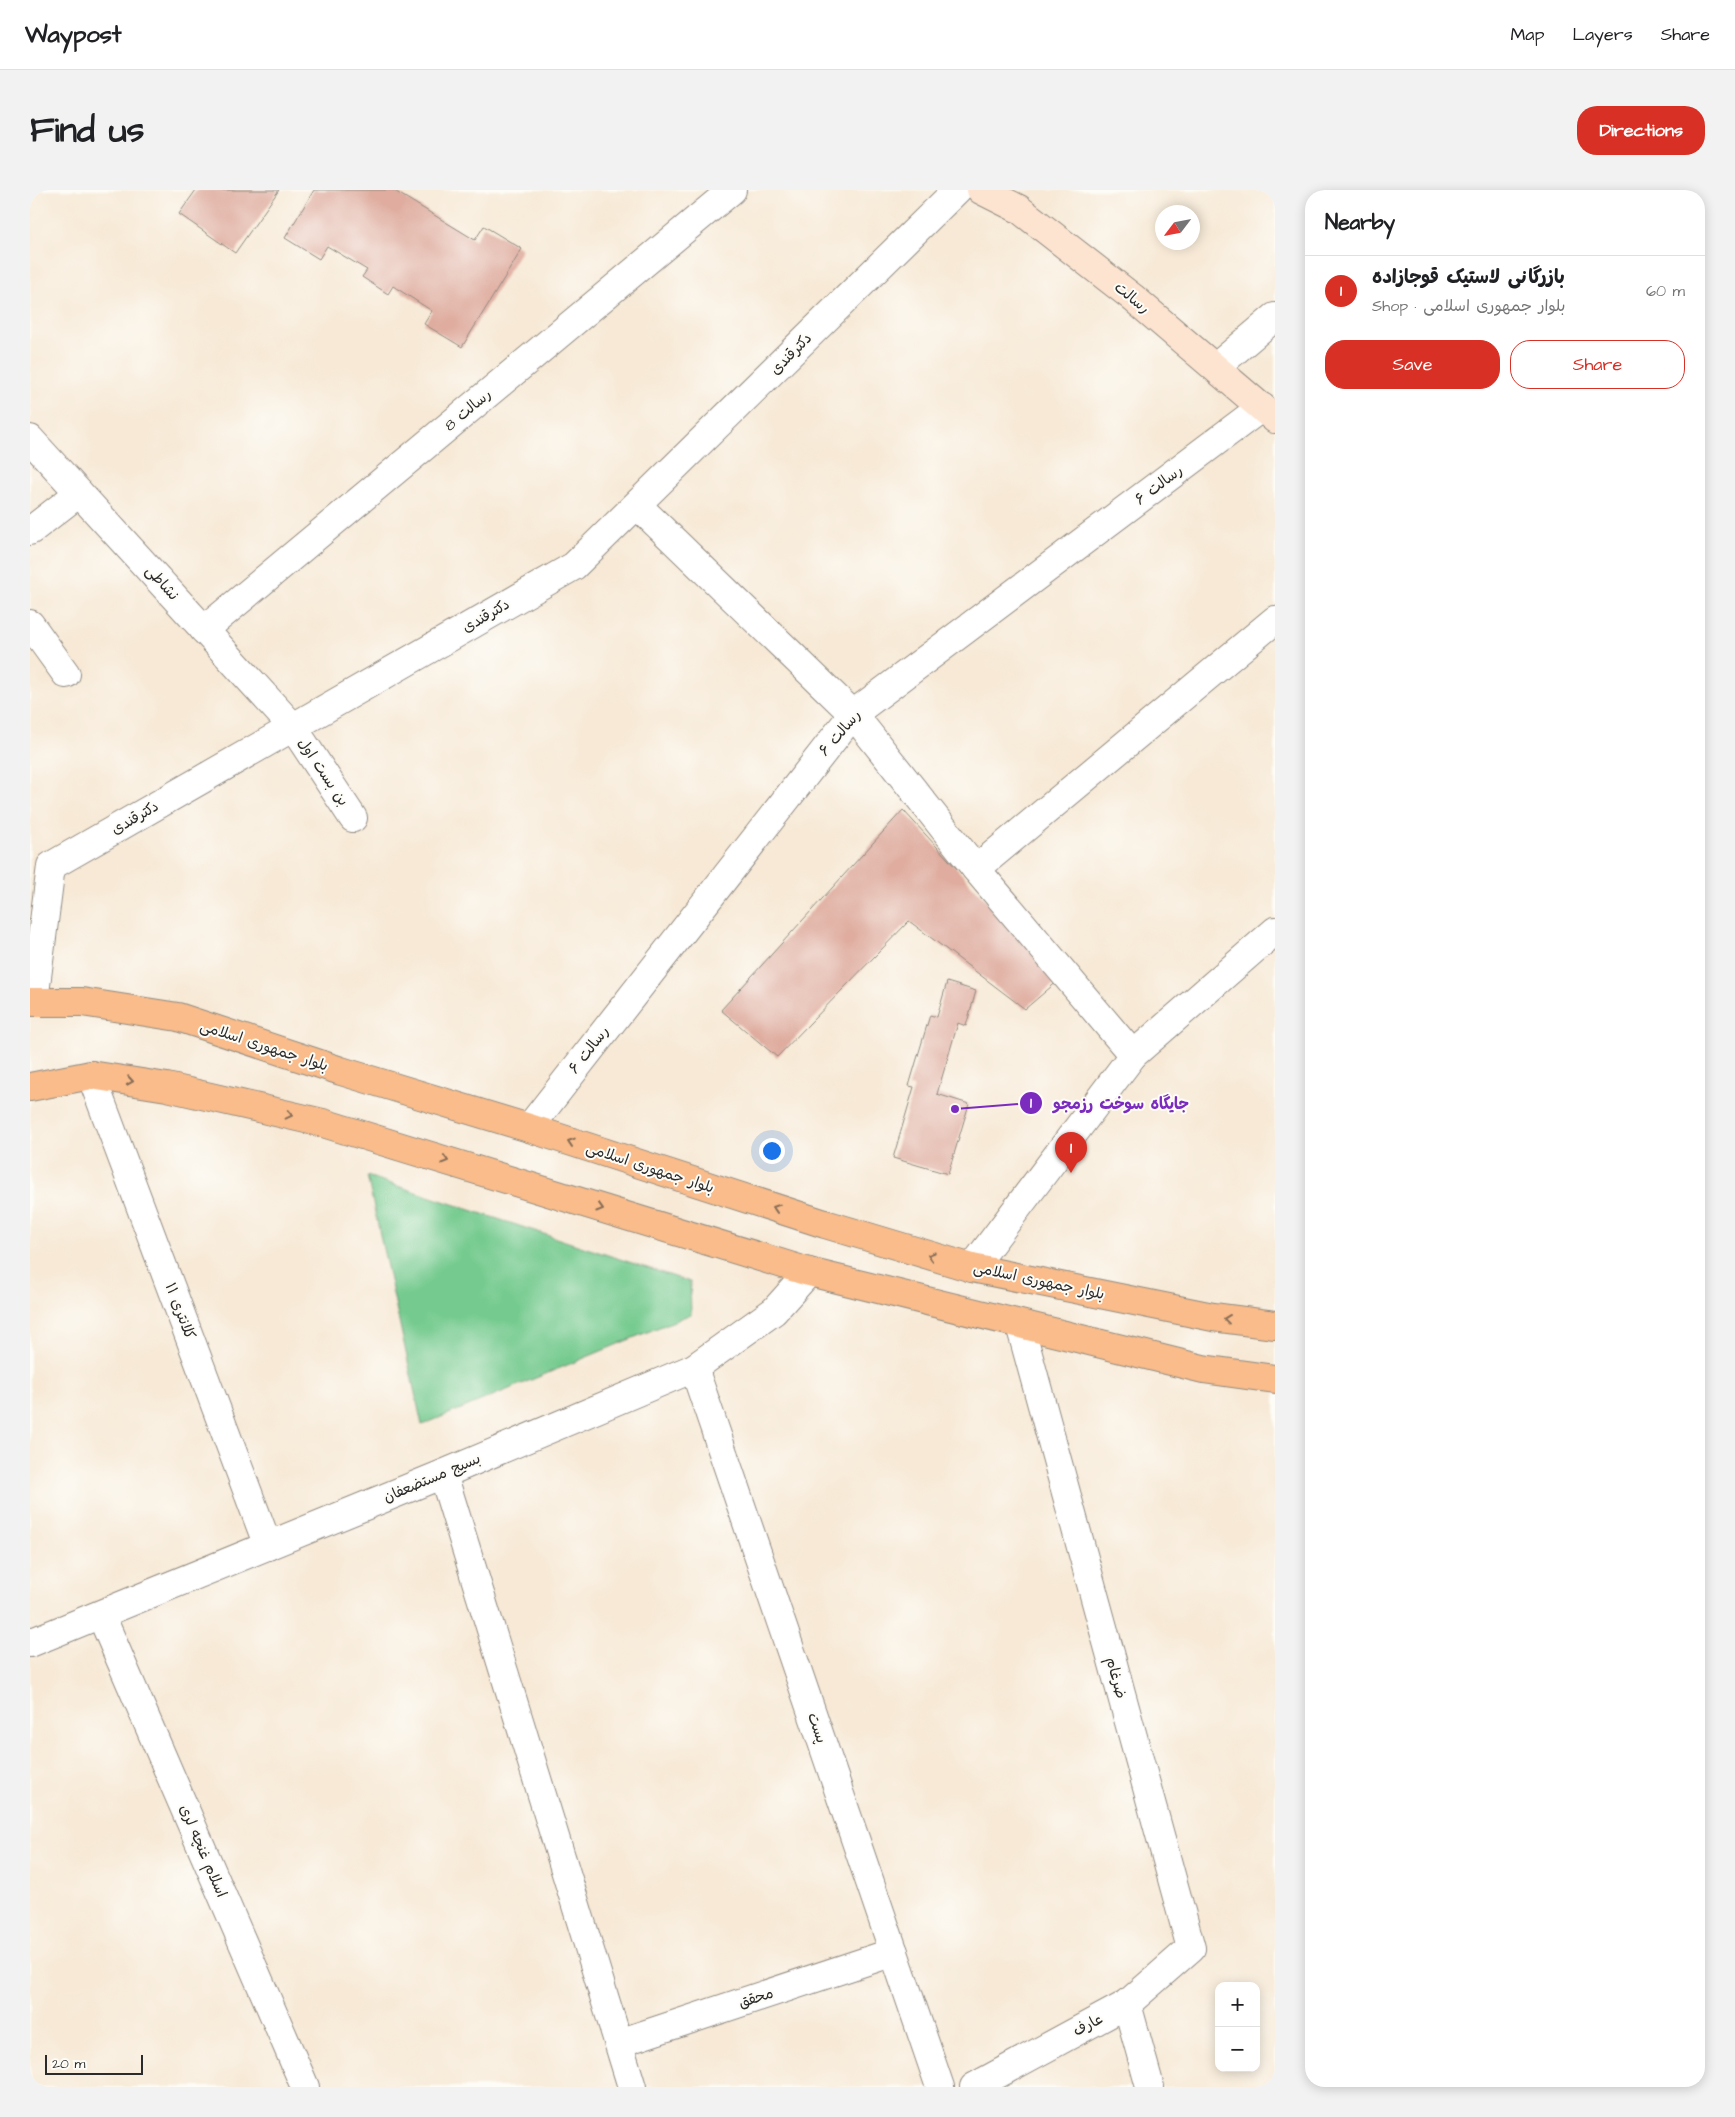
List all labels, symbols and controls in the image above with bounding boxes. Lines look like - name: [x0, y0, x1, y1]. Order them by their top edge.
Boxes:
- text: Waypost: [25, 18, 122, 52]
- text: Map: [1510, 22, 1544, 47]
- text: Layers: [1572, 22, 1633, 47]
- text: Share: [1661, 22, 1710, 47]
- text: Find us: [30, 106, 144, 155]
- button: Directions: [1577, 106, 1705, 155]
- north arrow: [1155, 205, 1200, 250]
- text: Nearby: [1325, 208, 1395, 237]
- text: بازرگانی لاستیک قوجازاده: [1372, 264, 1565, 291]
- street label: رسالت: [1110, 277, 1154, 319]
- text: 1: [1340, 280, 1342, 302]
- text: 60 m: [1646, 280, 1685, 302]
- text: Shop · بلوار جمهوری اسلامی: [1372, 295, 1565, 317]
- street label: دکترقندی: [765, 328, 817, 380]
- button: Save: [1325, 340, 1500, 389]
- button: Share: [1510, 340, 1685, 389]
- street label: رسالت 8: [440, 384, 496, 436]
- street label: رسالت ۶: [1131, 460, 1187, 510]
- street label: نشاطی: [141, 561, 183, 605]
- street label: دکترقندی: [458, 594, 514, 638]
- street label: رسالت ۶: [814, 705, 866, 761]
- street label: بن بست اول: [292, 734, 354, 810]
- street label: دکترقندی: [107, 796, 163, 840]
- street label: بلوار جمهوری اسلامی: [197, 1015, 331, 1077]
- street label: رسالت ۶: [564, 1022, 614, 1078]
- one-way arrow: [125, 1076, 134, 1086]
- callout: جایگاه سوخت رزمجو: [1018, 1088, 1199, 1119]
- text: 1: [1030, 1093, 1032, 1114]
- text: جایگاه سوخت رزمجو: [1052, 1093, 1189, 1115]
- one-way arrow: [284, 1109, 293, 1120]
- pin: 1: [1055, 1132, 1087, 1173]
- street label: بلوار جمهوری اسلامی: [583, 1137, 717, 1199]
- one-way arrow: [567, 1138, 576, 1148]
- your location: [759, 1138, 785, 1164]
- one-way arrow: [440, 1155, 448, 1165]
- one-way arrow: [595, 1202, 604, 1212]
- one-way arrow: [772, 1204, 780, 1214]
- one-way arrow: [927, 1251, 936, 1261]
- street label: بلوار جمهوری اسلامی: [972, 1257, 1106, 1305]
- street label: کلانتری ۱۱: [160, 1280, 200, 1342]
- one-way arrow: [1222, 1314, 1230, 1325]
- street label: بسیج مستضعفان: [380, 1448, 484, 1508]
- street label: ضرغام: [1100, 1655, 1132, 1701]
- street label: پست: [802, 1710, 832, 1746]
- street label: اسلام غنچه لری: [174, 1801, 232, 1901]
- map controls: [1215, 1982, 1260, 2072]
- button: +: [1215, 1982, 1260, 2027]
- street label: محقق: [736, 1983, 776, 2013]
- street label: عارف: [1069, 2008, 1107, 2042]
- button: −: [1215, 2027, 1260, 2072]
- scale bar: [45, 2052, 142, 2075]
- text: 20 m: [52, 2054, 85, 2074]

